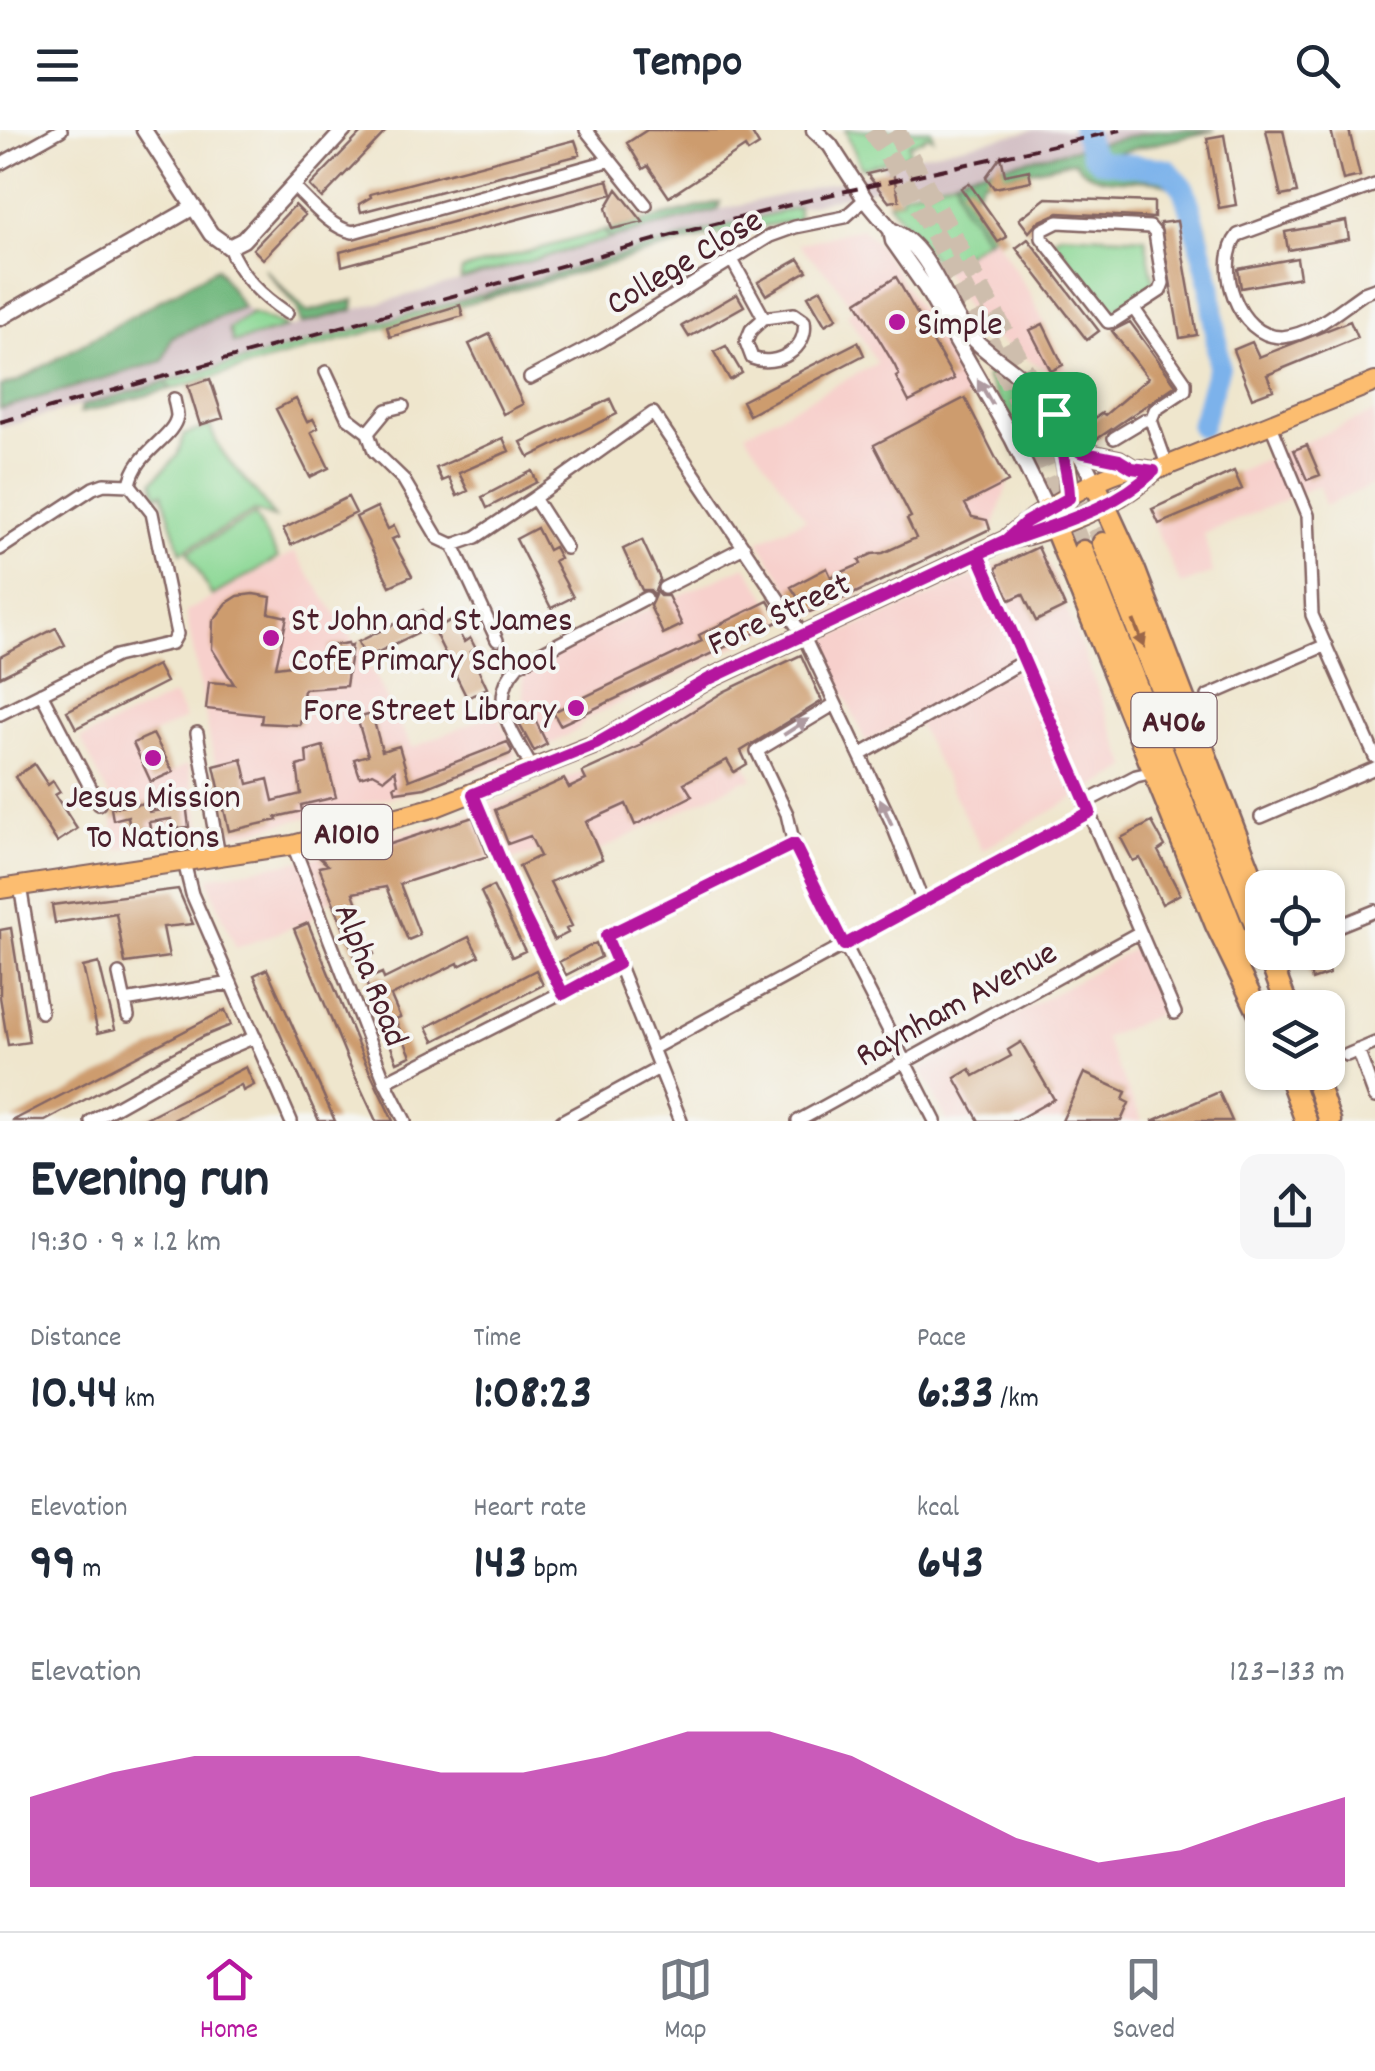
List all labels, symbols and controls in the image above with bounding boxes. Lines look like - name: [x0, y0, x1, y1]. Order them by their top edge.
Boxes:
- text: Tempo: [633, 33, 742, 97]
- icon: menu: [30, 38, 85, 93]
- icon: search: [1290, 38, 1345, 93]
- street label: College Close: [598, 198, 773, 331]
- place label: Simple: [917, 302, 1003, 352]
- marker: Simple: [886, 311, 908, 333]
- pin: [1012, 372, 1097, 457]
- one-way arrow: [977, 378, 995, 406]
- icon: arrive: [1027, 387, 1082, 442]
- street label: Fore Street: [700, 562, 860, 671]
- place label: St John and St James CofE Primary School: [291, 598, 573, 688]
- one-way arrow: [1132, 619, 1148, 649]
- marker: St John and St James CofE Primary School: [260, 627, 282, 649]
- place label: Fore Street Library: [303, 688, 557, 738]
- road number: A406: [1132, 693, 1216, 747]
- marker: Fore Street Library: [565, 697, 587, 719]
- one-way arrow: [782, 719, 810, 737]
- marker: Jesus Mission To Nations: [142, 747, 164, 769]
- place label: Jesus Mission To Nations: [65, 775, 241, 865]
- one-way arrow: [878, 797, 895, 826]
- road number: A1010: [302, 805, 392, 859]
- map controls: [1245, 870, 1345, 1090]
- button: locate: [1245, 870, 1345, 970]
- street label: Alpha Road: [318, 897, 418, 1055]
- street label: Raynham Avenue: [847, 930, 1068, 1083]
- button: layers: [1245, 990, 1345, 1090]
- text: Evening run: [30, 1144, 269, 1223]
- button: share: [1240, 1154, 1345, 1259]
- text: 19:30 · 9 × 1.2 km: [30, 1221, 221, 1267]
- text: Distance: [30, 1320, 121, 1360]
- text: Time: [473, 1320, 521, 1360]
- text: Pace: [917, 1320, 966, 1360]
- text: 10.44: [30, 1360, 118, 1432]
- text: 1:08:23: [473, 1360, 592, 1432]
- text: 6:33: [917, 1360, 994, 1432]
- text: km: [118, 1381, 155, 1421]
- text: /km: [994, 1381, 1039, 1421]
- text: Elevation: [30, 1490, 127, 1530]
- text: Heart rate: [473, 1490, 586, 1530]
- text: kcal: [917, 1490, 959, 1530]
- text: 99: [30, 1530, 76, 1602]
- text: 143: [473, 1530, 527, 1602]
- text: 643: [917, 1530, 984, 1602]
- text: m: [76, 1551, 101, 1591]
- text: bpm: [527, 1551, 578, 1591]
- text: Elevation: [30, 1651, 141, 1697]
- text: 123–133 m: [1229, 1651, 1345, 1697]
- tab: Home: [200, 1952, 258, 2052]
- tab: Map: [658, 1952, 713, 2052]
- tab: Saved: [1113, 1952, 1175, 2052]

